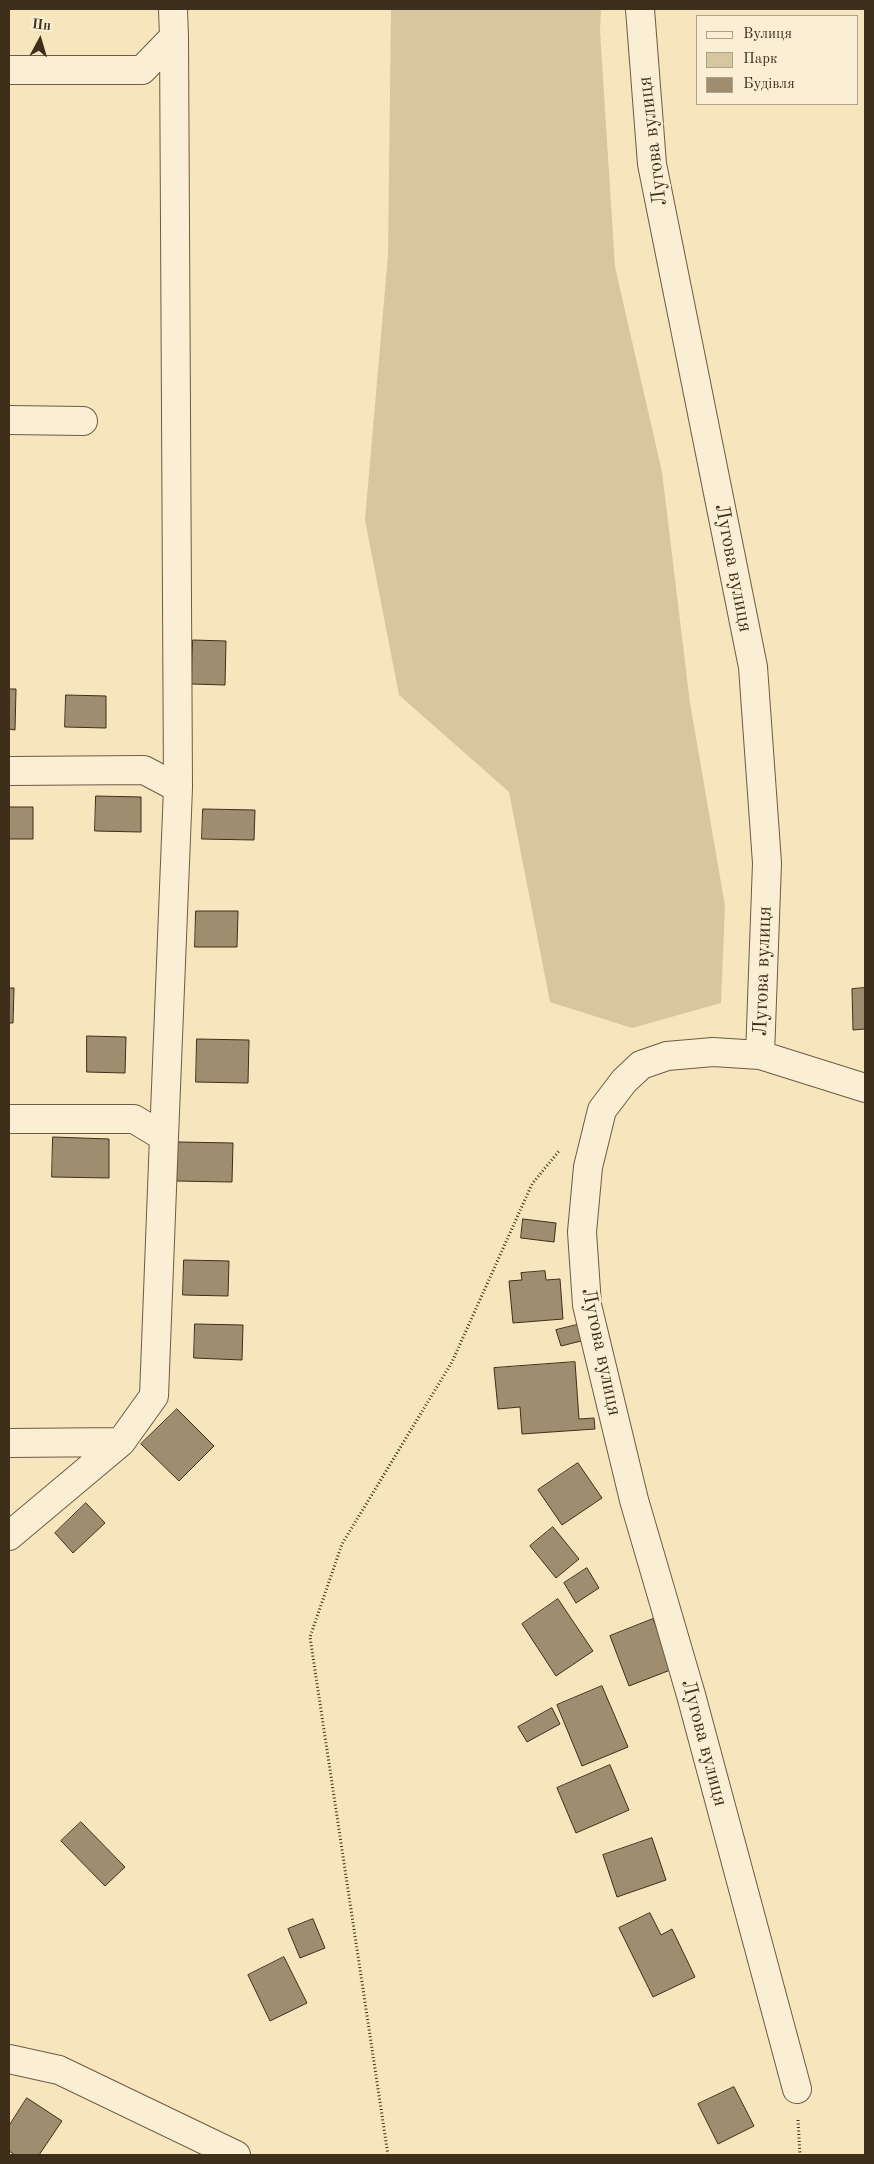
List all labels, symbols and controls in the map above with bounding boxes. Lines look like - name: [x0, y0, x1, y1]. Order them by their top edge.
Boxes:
- north arrow: [15, 15, 65, 65]
- legend: [696, 15, 859, 105]
- text: Пн: [31, 17, 52, 33]
- text: Вулиця: [743, 27, 792, 42]
- text: Парк: [743, 52, 778, 67]
- street label: Лугова вулиця: [633, 75, 673, 207]
- text: Будівля: [743, 77, 795, 92]
- street label: Лугова вулиця: [709, 502, 757, 634]
- street label: Лугова вулиця: [749, 906, 777, 1036]
- street label: Лугова вулиця: [576, 1286, 626, 1418]
- street label: Лугова вулиця: [676, 1677, 732, 1809]

